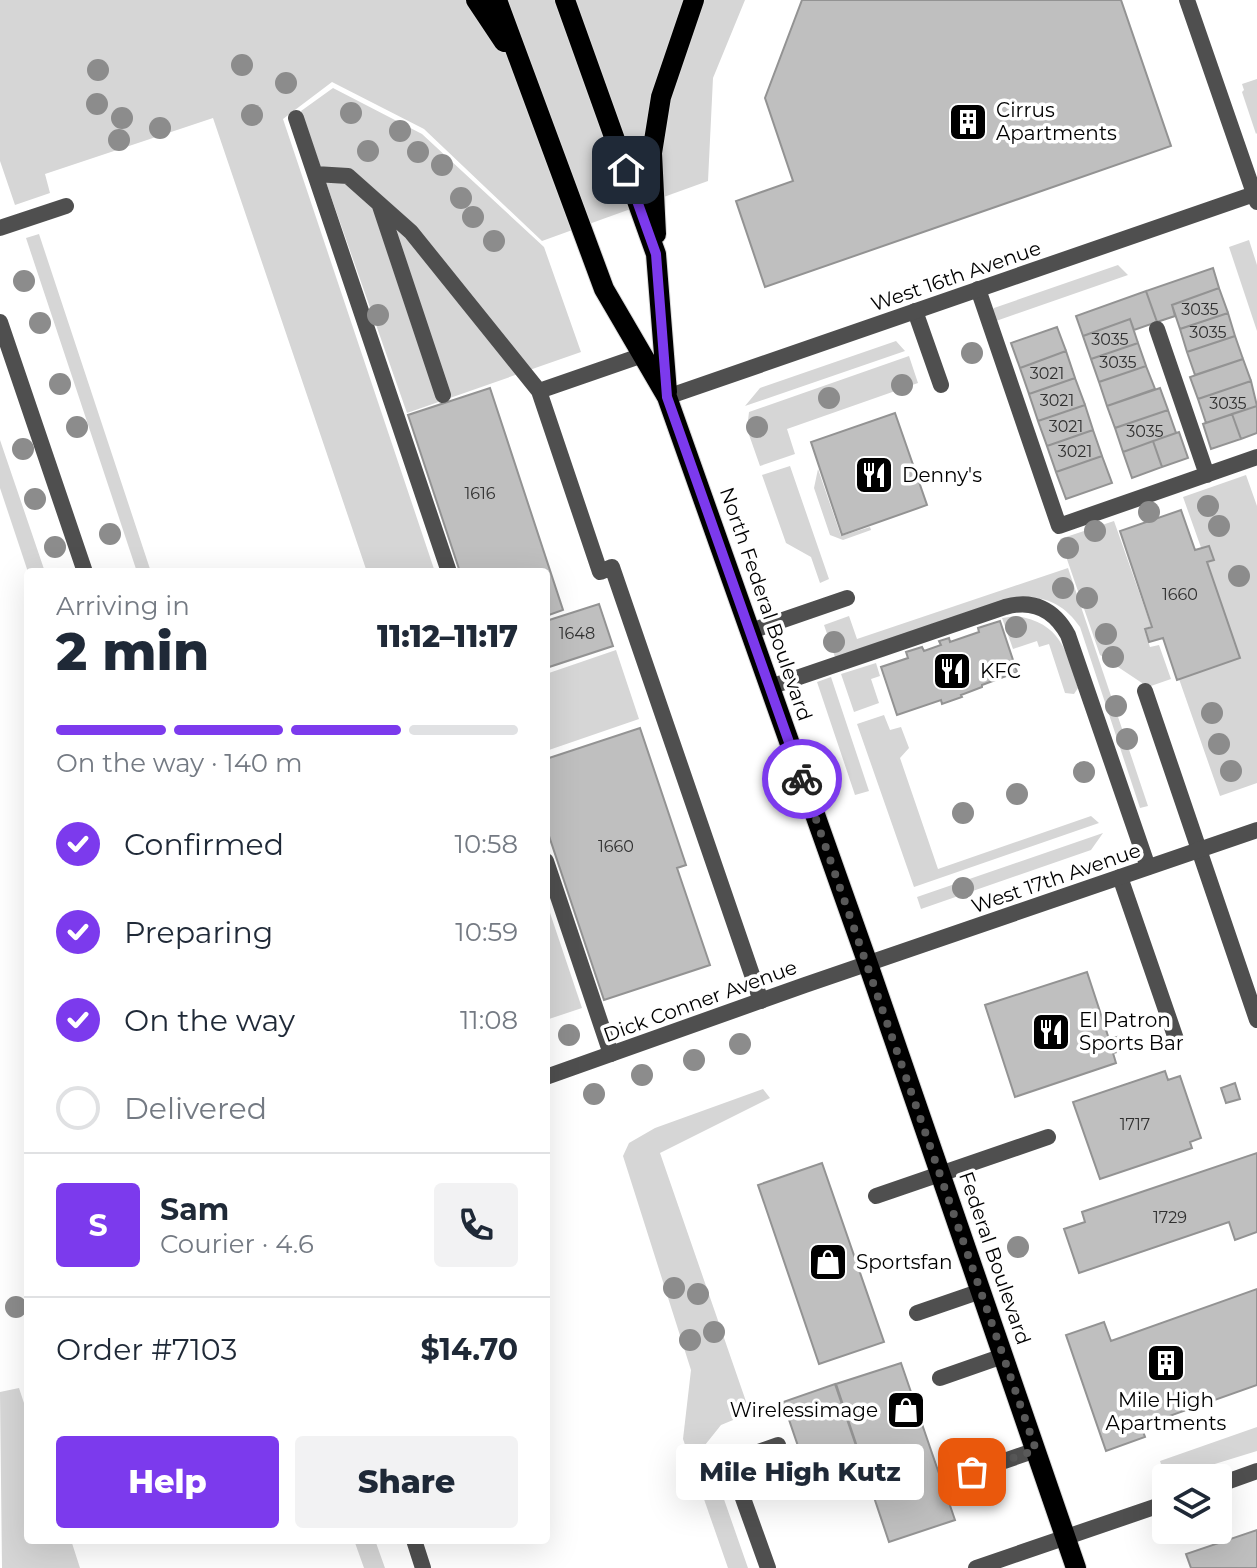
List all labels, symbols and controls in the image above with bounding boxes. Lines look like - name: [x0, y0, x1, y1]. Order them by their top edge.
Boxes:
- place label: Cirrus Apartments: [996, 98, 1117, 145]
- building icon: Cirrus Apartments: [947, 101, 989, 143]
- pin: [592, 136, 660, 204]
- icon: home: [604, 148, 648, 192]
- street label: West 16th Avenue: [868, 236, 1044, 316]
- house number: 3035: [1181, 300, 1219, 319]
- house number: 3035: [1189, 323, 1227, 342]
- house number: 3035: [1091, 330, 1129, 349]
- house number: 3035: [1099, 353, 1137, 372]
- house number: 3021: [1030, 364, 1064, 383]
- house number: 3021: [1040, 391, 1074, 410]
- house number: 3035: [1209, 394, 1247, 413]
- house number: 3021: [1049, 417, 1083, 436]
- house number: 3035: [1126, 422, 1164, 441]
- house number: 3021: [1058, 442, 1092, 461]
- restaurant icon: Denny's: [853, 454, 895, 496]
- place label: Denny's: [902, 463, 982, 487]
- house number: 1616: [464, 484, 496, 503]
- street label: North Federal Boulevard: [715, 484, 817, 724]
- house number: 1660: [1162, 585, 1198, 604]
- text: Arriving in: [56, 590, 190, 622]
- text: 11:12–11:17: [377, 618, 518, 655]
- text: 2 min: [56, 620, 209, 683]
- house number: 1648: [559, 624, 595, 643]
- restaurant icon: KFC: [931, 650, 973, 692]
- place label: KFC: [980, 659, 1021, 683]
- courier: [762, 739, 842, 819]
- text: On the way · 140 m: [56, 747, 302, 779]
- icon: bike: [780, 757, 824, 801]
- icon: check: [56, 822, 100, 866]
- text: Confirmed: [124, 826, 284, 863]
- text: 10:58: [455, 828, 518, 860]
- house number: 1660: [598, 837, 634, 856]
- street label: West 17th Avenue: [968, 838, 1144, 918]
- icon: check: [56, 910, 100, 954]
- text: Preparing: [124, 914, 273, 951]
- text: 10:59: [455, 916, 518, 948]
- street label: Dick Conner Avenue: [600, 955, 800, 1047]
- icon: check: [56, 998, 100, 1042]
- text: On the way: [124, 1002, 295, 1039]
- text: 11:08: [460, 1004, 518, 1036]
- place label: El Patron Sports Bar: [1079, 1008, 1184, 1055]
- restaurant icon: El Patron Sports Bar: [1030, 1011, 1072, 1053]
- text: Delivered: [124, 1090, 267, 1127]
- house number: 1717: [1120, 1115, 1150, 1134]
- street label: Federal Boulevard: [954, 1168, 1036, 1348]
- button: phone: [434, 1183, 518, 1267]
- text: Sam: [160, 1191, 229, 1228]
- text: S: [88, 1207, 108, 1244]
- house number: 1729: [1153, 1208, 1187, 1227]
- text: Courier · 4.6: [160, 1228, 314, 1260]
- shop icon: Sportsfan: [807, 1241, 849, 1283]
- place label: Sportsfan: [856, 1250, 953, 1274]
- text: Order #7103: [56, 1331, 237, 1368]
- text: $14.70: [420, 1331, 518, 1368]
- building icon: Mile High Apartments: [1145, 1342, 1187, 1384]
- place label: Mile High Apartments: [1106, 1388, 1227, 1435]
- shop icon: Wirelessimage: [885, 1389, 927, 1431]
- place label: Wirelessimage: [730, 1398, 878, 1422]
- button: Help: [56, 1436, 279, 1528]
- button: Share: [295, 1436, 518, 1528]
- pin: [938, 1438, 1006, 1506]
- callout: Mile High Kutz: [676, 1444, 924, 1500]
- icon: bag: [950, 1450, 994, 1494]
- text: Mile High Kutz: [699, 1456, 901, 1488]
- map controls: [1152, 1464, 1232, 1544]
- button: layers: [1152, 1464, 1232, 1544]

